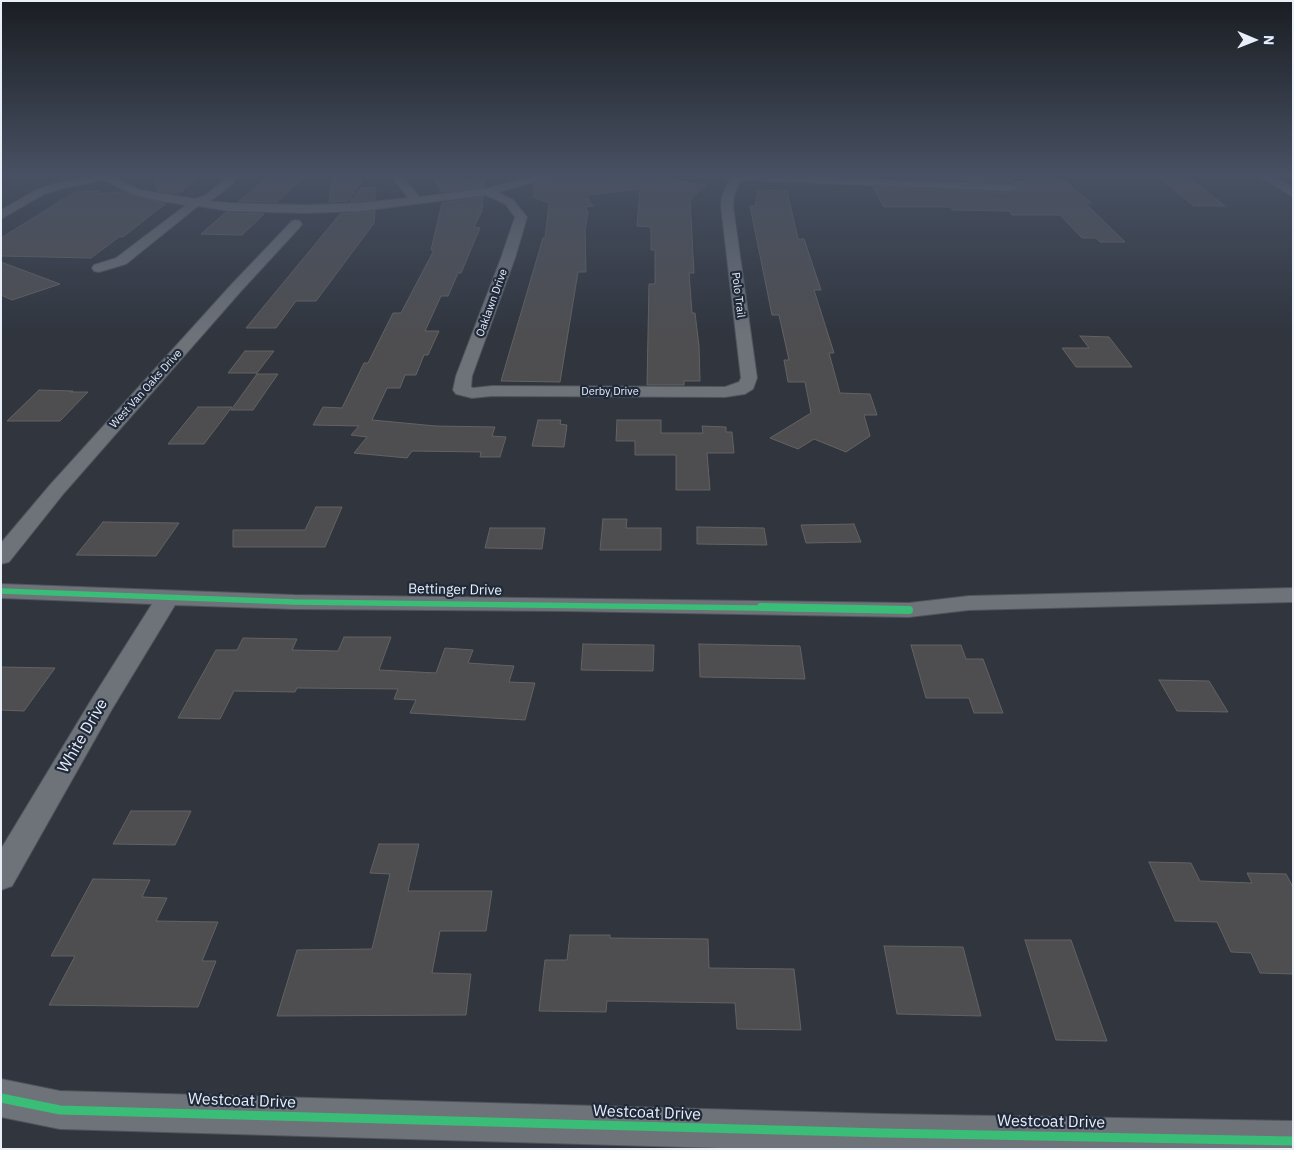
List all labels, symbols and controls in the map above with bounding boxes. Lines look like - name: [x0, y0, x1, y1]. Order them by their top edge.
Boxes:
- north arrow: [1229, 15, 1279, 65]
- text: N: [1260, 35, 1278, 45]
- street label: Oaklawn Drive: [474, 267, 510, 339]
- street label: Polo Trail: [729, 271, 747, 319]
- street label: West Van Oaks Drive: [107, 347, 185, 431]
- street label: Derby Drive: [581, 385, 639, 399]
- street label: Bettinger Drive: [408, 581, 502, 599]
- street label: White Drive: [54, 695, 112, 777]
- street label: Westcoat Drive: [188, 1090, 296, 1112]
- street label: Westcoat Drive: [593, 1102, 701, 1124]
- street label: Westcoat Drive: [997, 1111, 1105, 1133]

